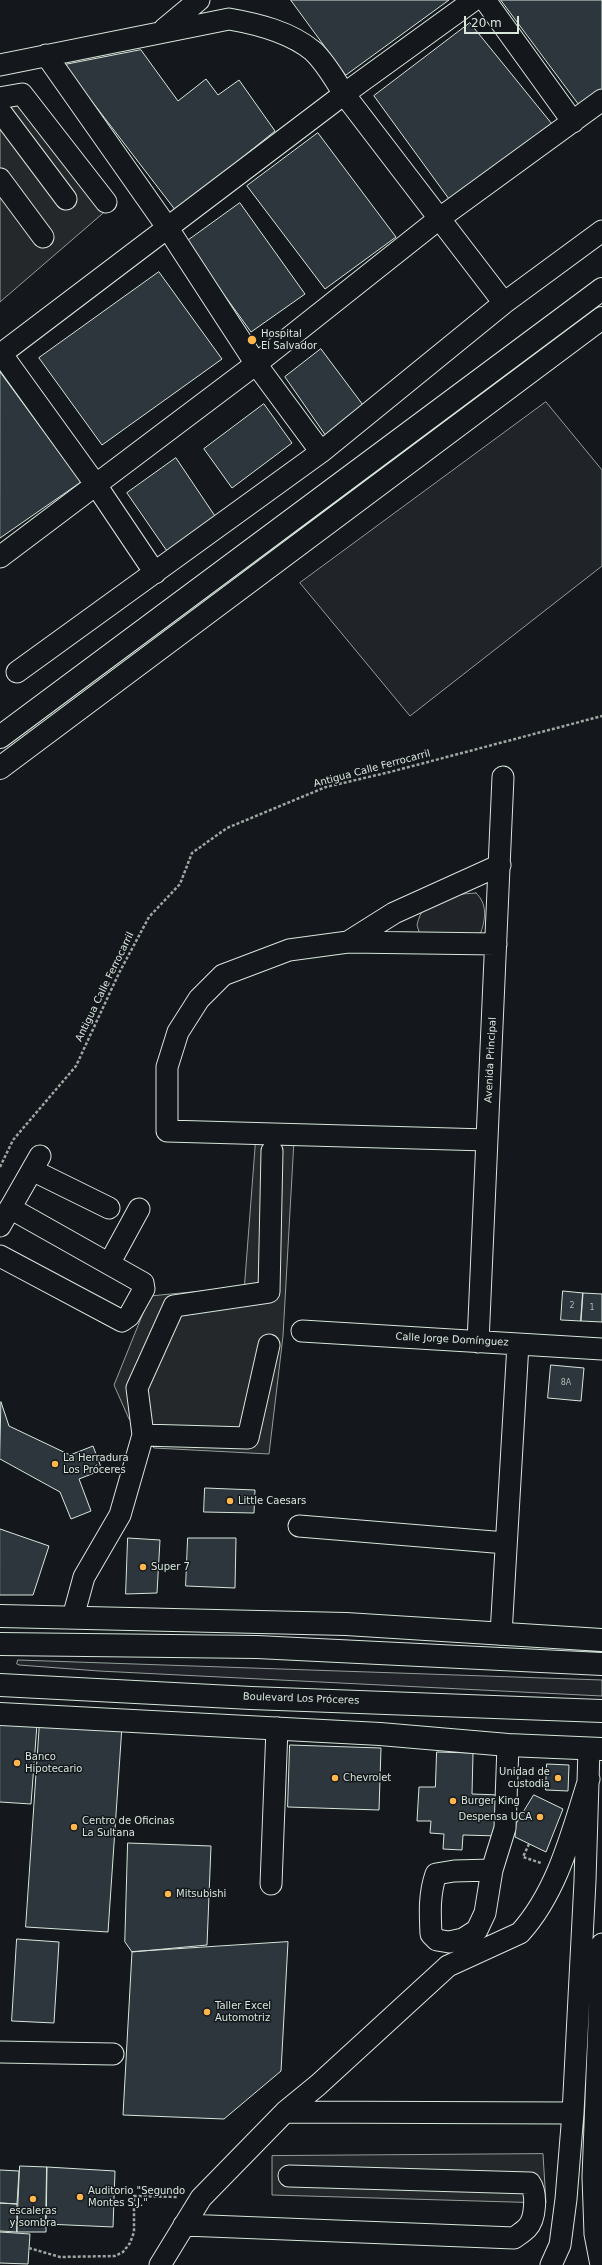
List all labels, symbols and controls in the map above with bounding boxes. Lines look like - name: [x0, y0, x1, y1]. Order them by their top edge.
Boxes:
- scale bar: [466, 8, 521, 34]
- text: 20 m: [471, 16, 502, 30]
- place label: Hospital El Salvador: [261, 328, 317, 352]
- marker: Hospital El Salvador: [246, 334, 258, 346]
- street label: Antigua Calle Ferrocarril: [312, 748, 432, 790]
- street label: Antigua Calle Ferrocarril: [73, 930, 137, 1044]
- street label: Avenida Principal: [483, 1017, 499, 1103]
- house number: 2: [569, 1301, 575, 1311]
- house number: 1: [589, 1303, 595, 1313]
- street label: Calle Jorge Domínguez: [395, 1331, 509, 1349]
- house number: 8A: [561, 1378, 571, 1388]
- place label: La Herradura Los Próceres: [63, 1452, 129, 1476]
- marker: La Herradura Los Próceres: [50, 1459, 60, 1469]
- place label: Little Caesars: [238, 1495, 306, 1507]
- marker: Little Caesars: [225, 1496, 235, 1506]
- place label: Super 7: [151, 1561, 190, 1573]
- marker: Super 7: [138, 1562, 148, 1572]
- street label: Boulevard Los Próceres: [243, 1691, 359, 1707]
- place label: Banco Hipotecario: [25, 1751, 82, 1774]
- marker: Banco Hipotecario: [12, 1758, 22, 1768]
- place label: Unidad de custodia: [499, 1766, 550, 1790]
- place label: Chevrolet: [343, 1772, 391, 1784]
- marker: Chevrolet: [330, 1773, 340, 1783]
- marker: Unidad de custodia: [553, 1773, 563, 1783]
- place label: Burger King: [461, 1795, 520, 1807]
- marker: Burger King: [448, 1796, 458, 1806]
- place label: Despensa UCA: [458, 1811, 532, 1823]
- marker: Despensa UCA: [535, 1812, 545, 1822]
- place label: Centro de Oficinas La Sultana: [82, 1815, 174, 1838]
- marker: Centro de Oficinas La Sultana: [69, 1822, 79, 1832]
- place label: Mitsubishi: [176, 1888, 226, 1900]
- marker: Mitsubishi: [163, 1889, 173, 1899]
- place label: Taller Excel Automotriz: [215, 2000, 271, 2024]
- marker: Taller Excel Automotriz: [202, 2007, 212, 2017]
- place label: Auditorio "Segundo Montes S.J.": [88, 2185, 185, 2208]
- marker: Auditorio "Segundo Montes S.J.": [75, 2192, 85, 2202]
- marker: escaleras y sombra: [28, 2194, 38, 2204]
- place label: escaleras y sombra: [9, 2205, 57, 2228]

